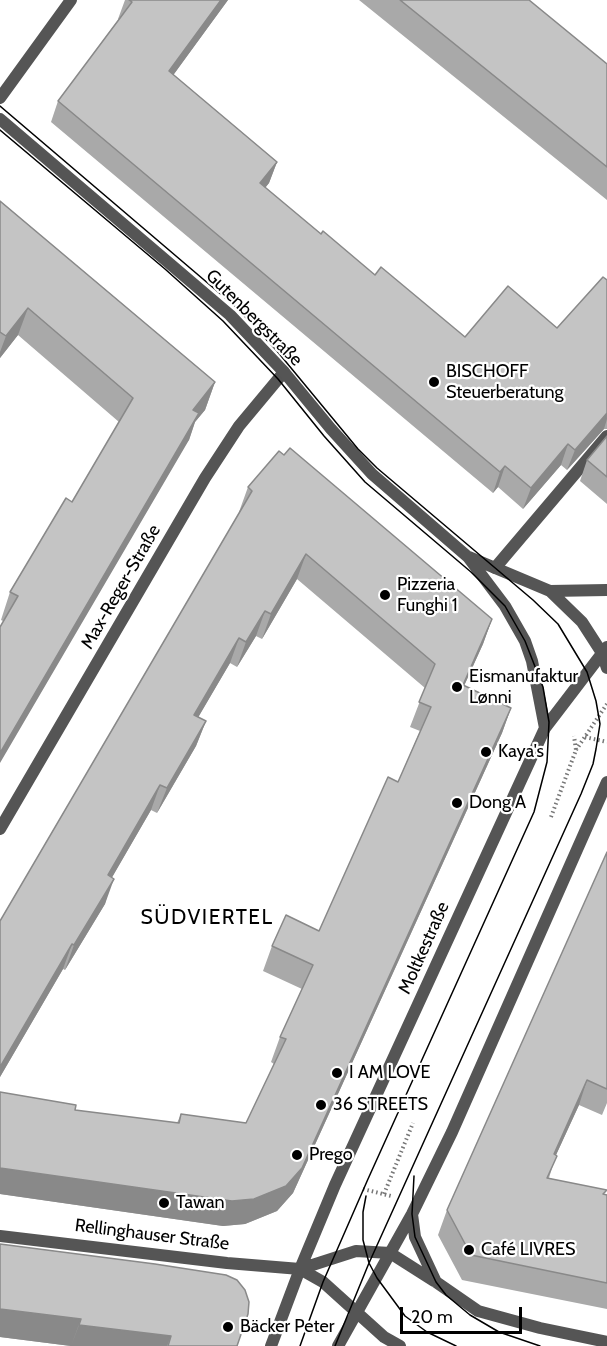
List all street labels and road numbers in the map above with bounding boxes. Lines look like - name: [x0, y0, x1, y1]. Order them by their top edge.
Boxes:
- street label: Gutenbergstraße: [201, 265, 307, 371]
- street label: Max-Reger-Straße: [77, 521, 165, 653]
- street label: Moltkestraße: [394, 899, 454, 997]
- street label: Rellinghauser Straße: [74, 1215, 230, 1255]

